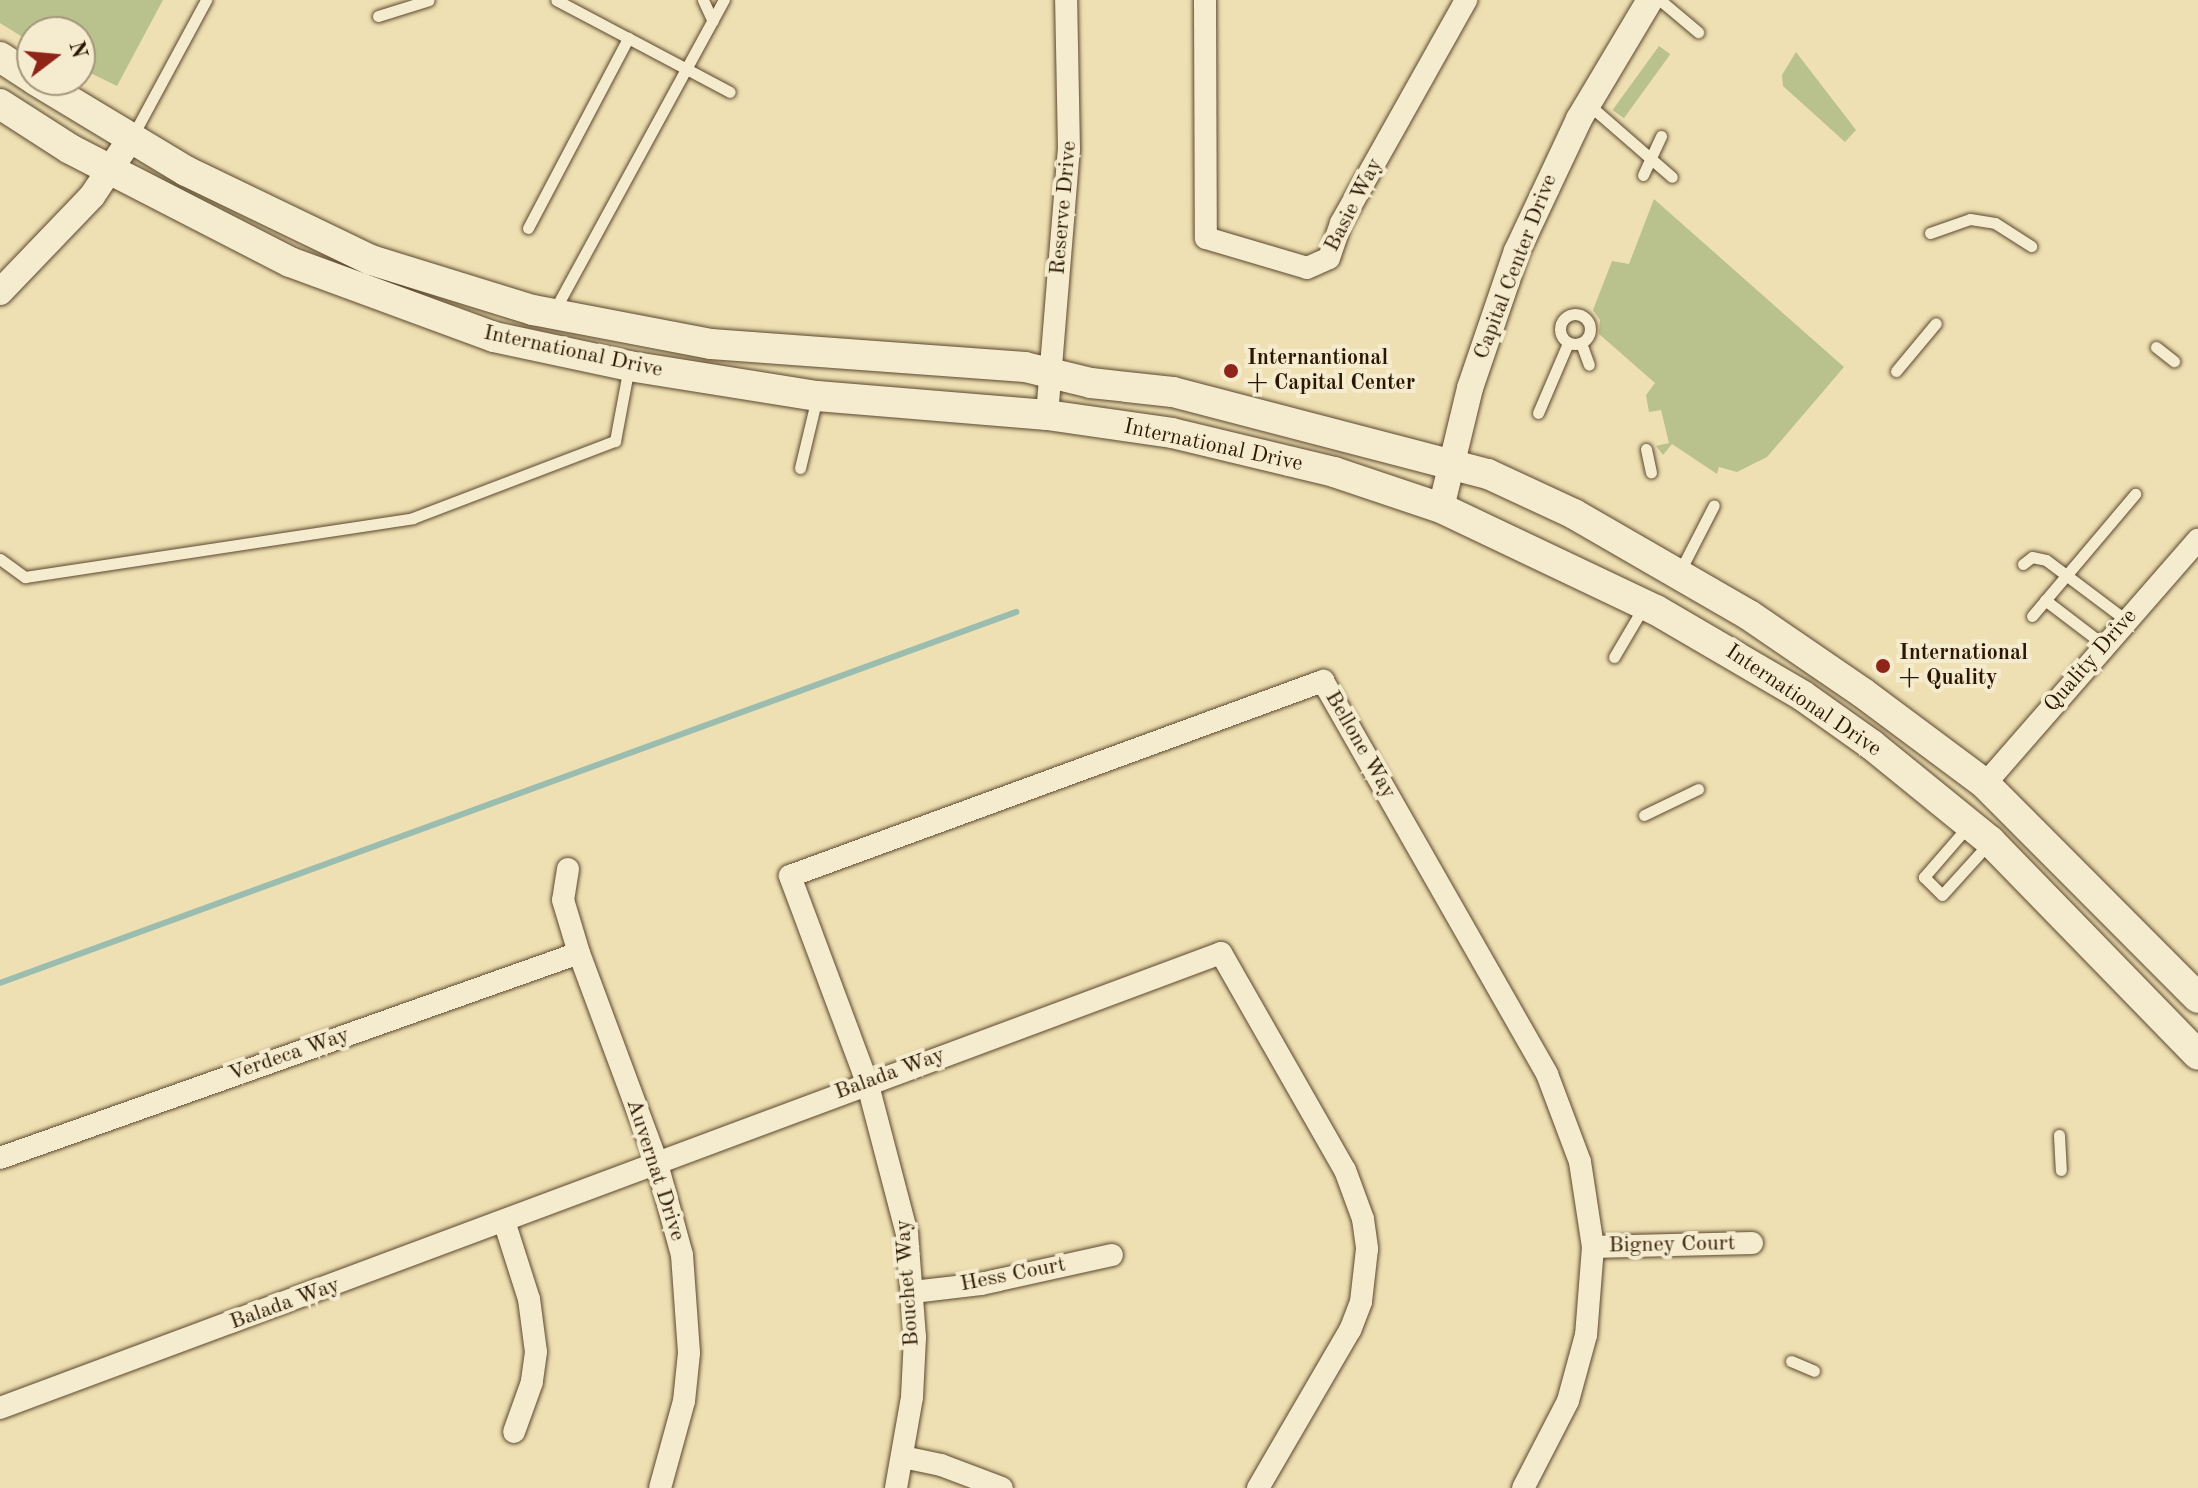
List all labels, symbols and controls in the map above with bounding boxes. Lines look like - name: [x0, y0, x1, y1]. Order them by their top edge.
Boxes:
- north arrow: [16, 16, 96, 96]
- text: N: [64, 39, 90, 61]
- street label: Reserve Drive: [1045, 140, 1083, 276]
- street label: Basie Way: [1319, 154, 1389, 256]
- street label: Capital Center Drive: [1469, 171, 1563, 363]
- street label: International Drive: [481, 320, 665, 384]
- place label: Internantional + Capital Center: [1247, 345, 1415, 396]
- marker: Internantional + Capital Center: [1222, 362, 1240, 380]
- street label: International Drive: [1121, 414, 1305, 478]
- street label: Quality Drive: [2039, 604, 2143, 718]
- street label: International Drive: [1720, 639, 1886, 763]
- place label: International + Quality: [1899, 640, 2028, 692]
- marker: International + Quality: [1874, 657, 1892, 675]
- street label: Bellone Way: [1319, 686, 1401, 804]
- street label: Verdeca Way: [225, 1022, 353, 1088]
- street label: Balada Way: [831, 1042, 949, 1106]
- street label: Auvernat Drive: [620, 1096, 690, 1244]
- street label: Bouchet Way: [890, 1219, 926, 1347]
- street label: Bigney Court: [1608, 1231, 1736, 1259]
- street label: Hess Court: [958, 1252, 1068, 1298]
- street label: Balada Way: [226, 1272, 344, 1336]

